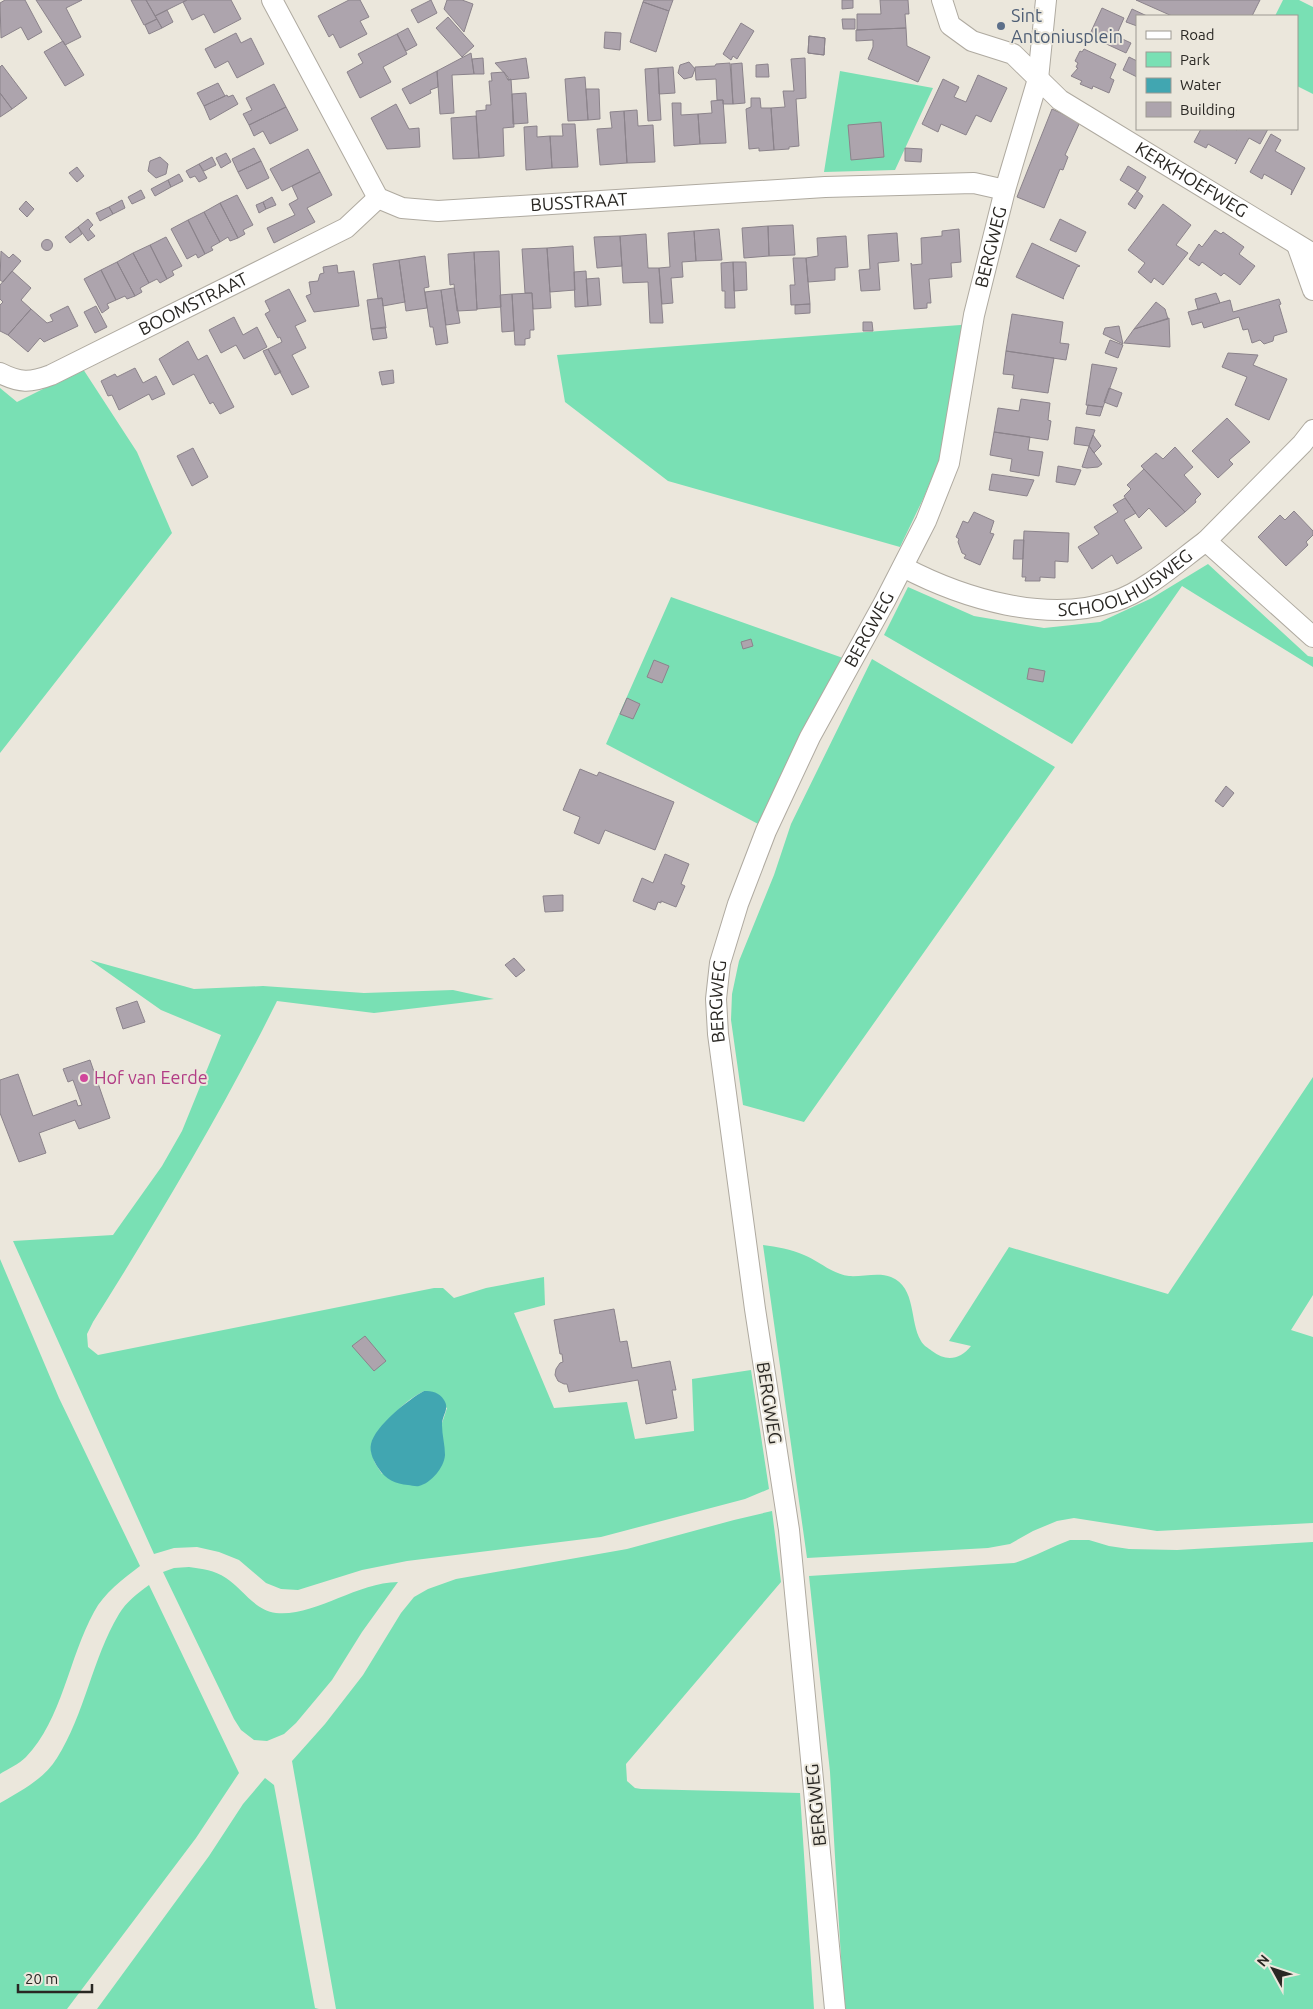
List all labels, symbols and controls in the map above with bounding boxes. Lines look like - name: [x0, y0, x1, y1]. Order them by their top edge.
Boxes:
- place label: Sint Antoniusplein: [1011, 5, 1123, 46]
- legend: [1136, 15, 1298, 130]
- marker: Sint Antoniusplein: [995, 20, 1007, 32]
- text: Road: [1180, 26, 1215, 43]
- text: Park: [1180, 51, 1210, 68]
- text: Water: [1180, 76, 1221, 93]
- text: Building: [1180, 101, 1235, 118]
- street label: KERKHOEFWEG: [1132, 137, 1252, 221]
- street label: BUSSTRAAT: [530, 188, 628, 214]
- street label: BERGWEG: [970, 204, 1010, 289]
- street label: BOOMSTRAAT: [135, 268, 251, 339]
- street label: SCHOOLHUISWEG: [1058, 544, 1196, 619]
- street label: BERGWEG: [840, 588, 897, 670]
- street label: BERGWEG: [705, 959, 729, 1044]
- place label: Hof van Eerde: [94, 1067, 208, 1087]
- marker: Hof van Eerde: [78, 1072, 90, 1084]
- street label: BERGWEG: [754, 1360, 786, 1445]
- street label: BERGWEG: [801, 1763, 829, 1847]
- north arrow: [1248, 1944, 1298, 1994]
- text: N: [1254, 1951, 1273, 1970]
- scale bar: [18, 1962, 91, 1994]
- text: 20 m: [25, 1970, 58, 1987]

